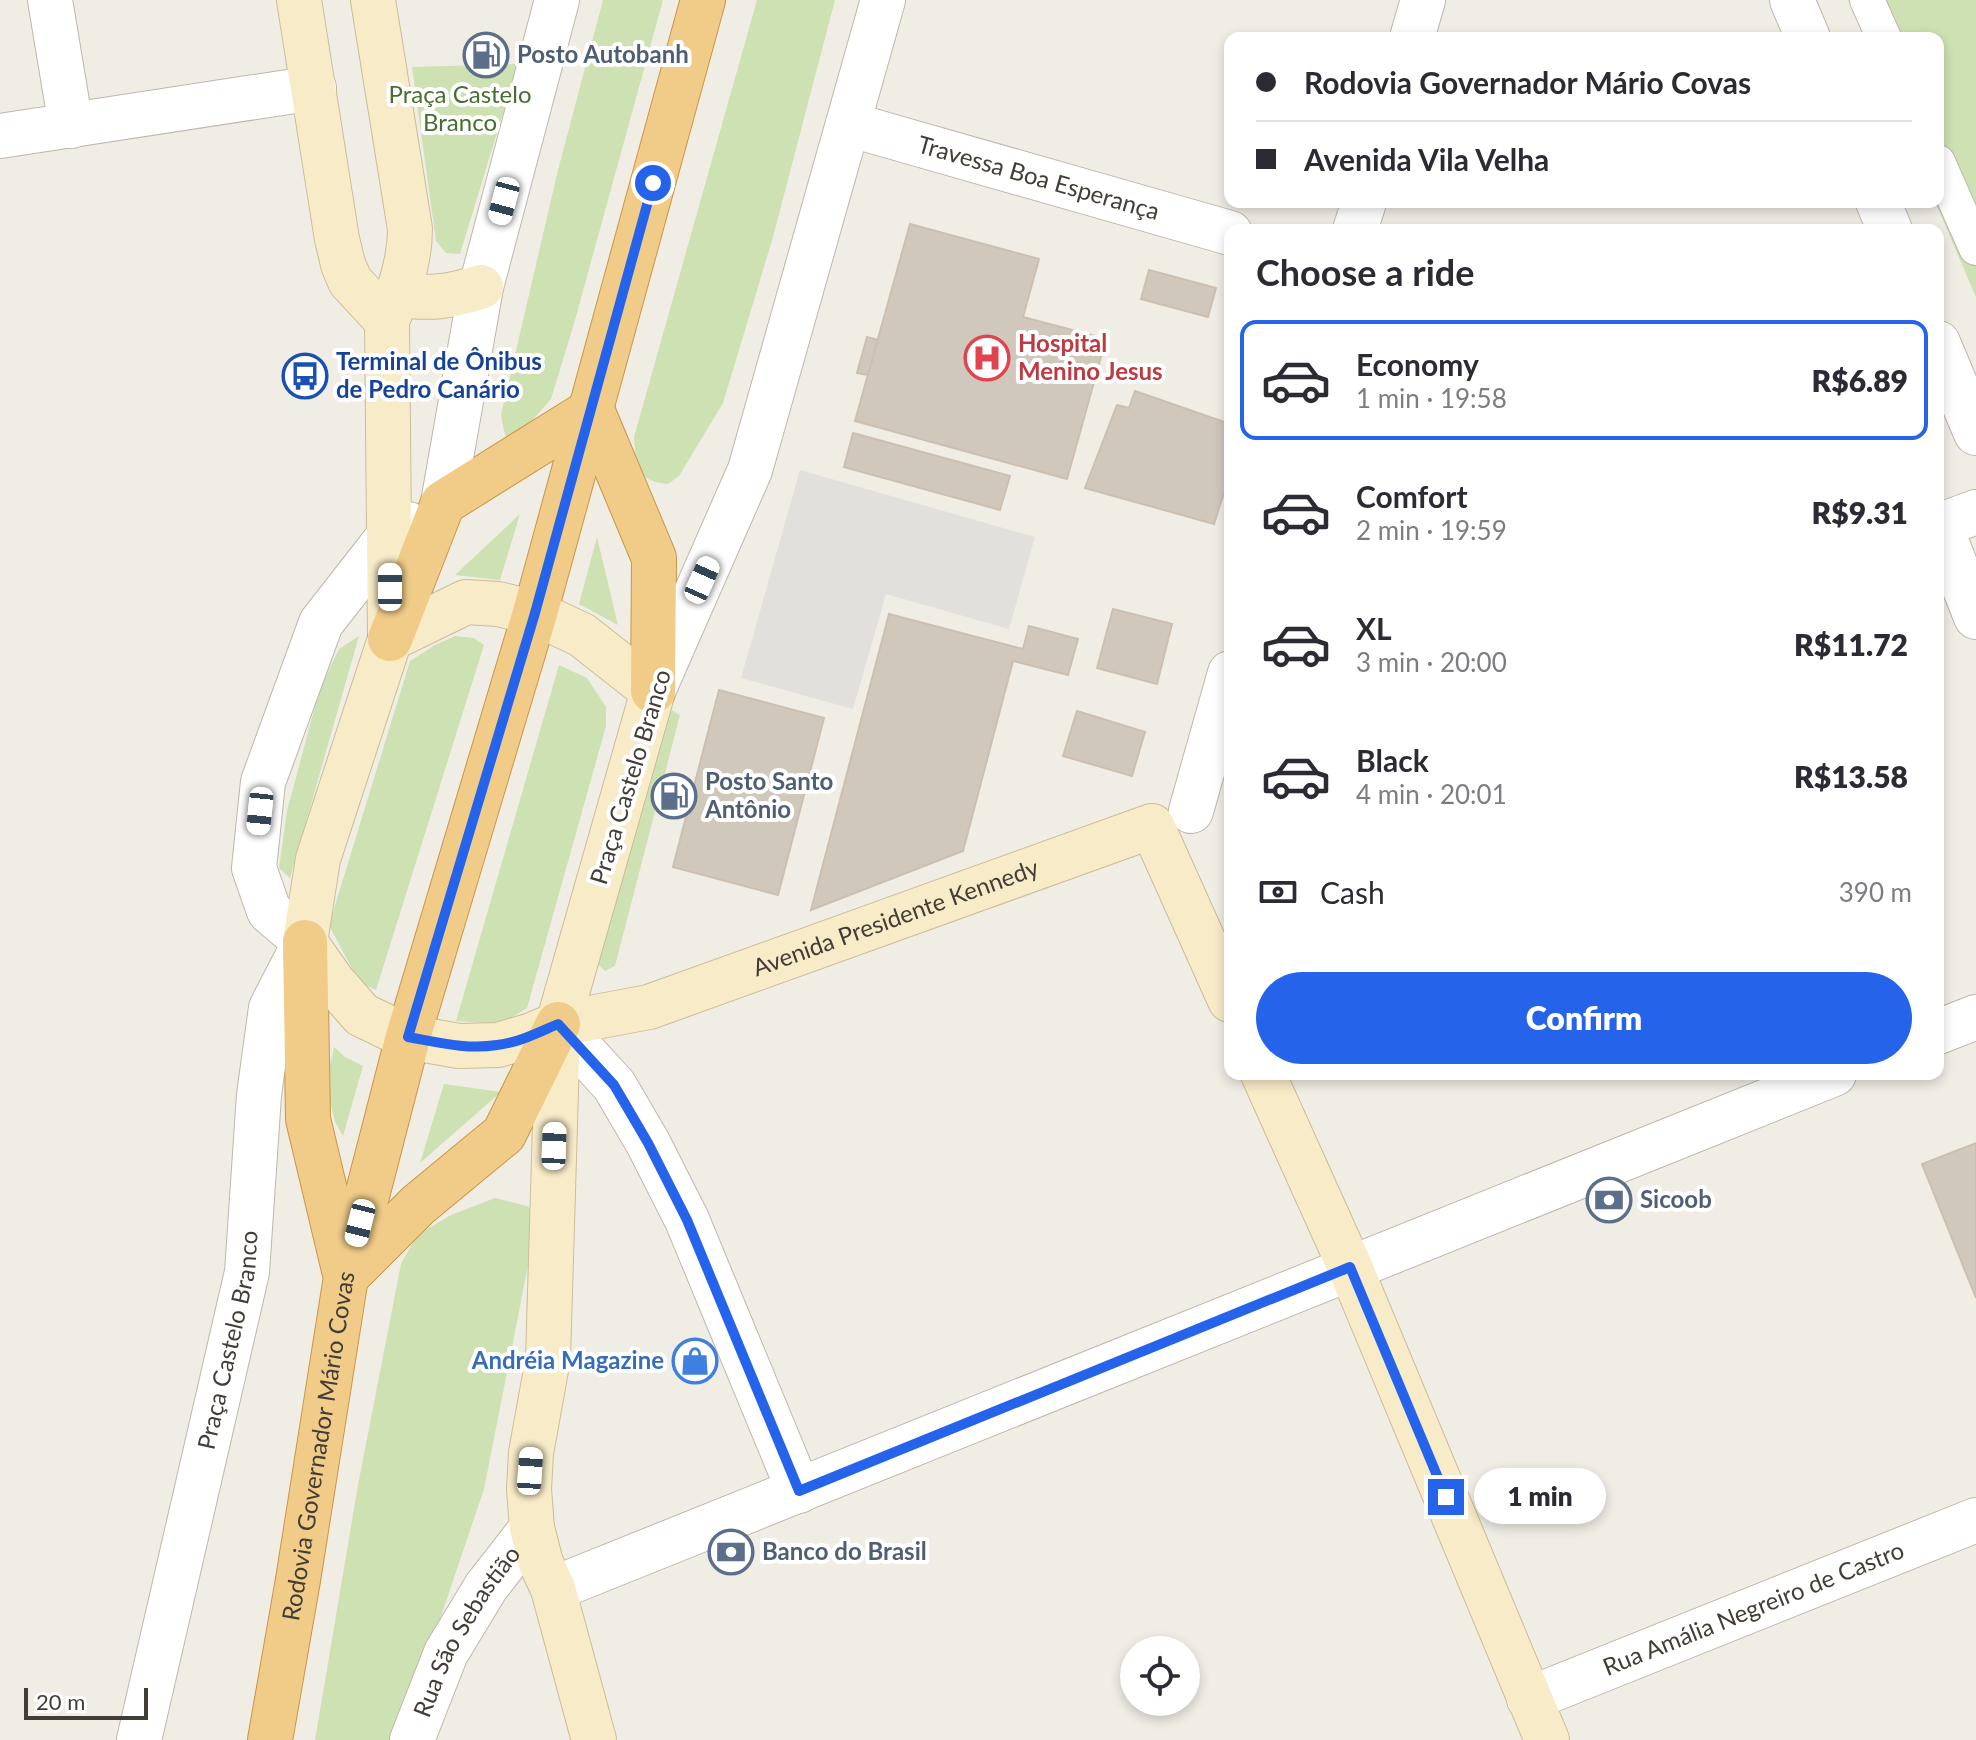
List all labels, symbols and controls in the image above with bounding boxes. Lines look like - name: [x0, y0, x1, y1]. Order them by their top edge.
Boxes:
- fuel station icon: Posto Autobanh: [462, 31, 510, 79]
- place label: Posto Autobanh: [517, 39, 689, 68]
- text: Rodovia Governador Mário Covas: [1304, 64, 1751, 100]
- park label: Praça Castelo Branco: [388, 79, 532, 136]
- street label: Travessa Boa Esperança: [915, 129, 1163, 225]
- text: Avenida Vila Velha: [1304, 141, 1549, 177]
- route start: [635, 165, 671, 201]
- car: [486, 175, 522, 227]
- text: Choose a ride: [1256, 250, 1475, 294]
- place label: Hospital Menino Jesus: [1018, 328, 1163, 385]
- hospital icon: Hospital Menino Jesus: [963, 334, 1011, 382]
- icon: car: [1260, 344, 1332, 416]
- place label: Terminal de Ônibus de Pedro Canário: [336, 346, 542, 403]
- text: Economy: [1356, 346, 1479, 382]
- bus stop icon: Terminal de Ônibus de Pedro Canário: [281, 352, 329, 400]
- text: R$6.89: [1812, 362, 1908, 398]
- text: 1 min · 19:58: [1356, 382, 1507, 414]
- icon: car: [1260, 476, 1332, 548]
- text: Comfort: [1356, 478, 1468, 514]
- text: R$9.31: [1812, 494, 1908, 530]
- text: 2 min · 19:59: [1356, 514, 1507, 546]
- car: [681, 553, 723, 607]
- car: [378, 563, 402, 611]
- icon: car: [1260, 608, 1332, 680]
- text: XL: [1356, 610, 1392, 646]
- text: R$11.72: [1794, 626, 1908, 662]
- text: 3 min · 20:00: [1356, 646, 1507, 678]
- street label: Praça Castelo Branco: [583, 666, 676, 888]
- icon: car: [1260, 740, 1332, 812]
- text: Black: [1356, 742, 1429, 778]
- text: R$13.58: [1794, 758, 1908, 794]
- place label: Posto Santo Antônio: [704, 766, 833, 823]
- fuel station icon: Posto Santo Antônio: [650, 772, 698, 820]
- text: 4 min · 20:01: [1356, 778, 1507, 810]
- car: [246, 786, 274, 836]
- street label: Avenida Presidente Kennedy: [748, 852, 1043, 982]
- icon: cash: [1256, 870, 1300, 914]
- text: Cash: [1320, 874, 1385, 910]
- text: 390 m: [1839, 876, 1912, 908]
- button: Confirm: [1256, 972, 1912, 1064]
- car: [541, 1122, 567, 1170]
- bank icon: Sicoob: [1585, 1176, 1633, 1224]
- place label: Sicoob: [1640, 1184, 1712, 1213]
- car: [343, 1197, 377, 1249]
- street label: Praça Castelo Branco: [190, 1230, 263, 1452]
- street label: Rodovia Governador Mário Covas: [275, 1268, 360, 1623]
- shop icon: Andréia Magazine: [671, 1337, 719, 1385]
- place label: Andréia Magazine: [471, 1345, 664, 1374]
- car: [516, 1446, 544, 1496]
- callout: 1 min: [1474, 1469, 1606, 1525]
- route end: [1428, 1479, 1464, 1515]
- text: 1 min: [1508, 1480, 1572, 1512]
- bank icon: Banco do Brasil: [707, 1528, 755, 1576]
- street label: Rua Amália Negreiro de Castro: [1598, 1534, 1908, 1681]
- place label: Banco do Brasil: [762, 1536, 927, 1565]
- street label: Rua São Sebastião: [406, 1540, 526, 1721]
- map controls: [1120, 1636, 1200, 1716]
- button: locate: [1120, 1636, 1200, 1716]
- scale bar: [24, 1684, 148, 1720]
- text: 20 m: [36, 1688, 85, 1715]

